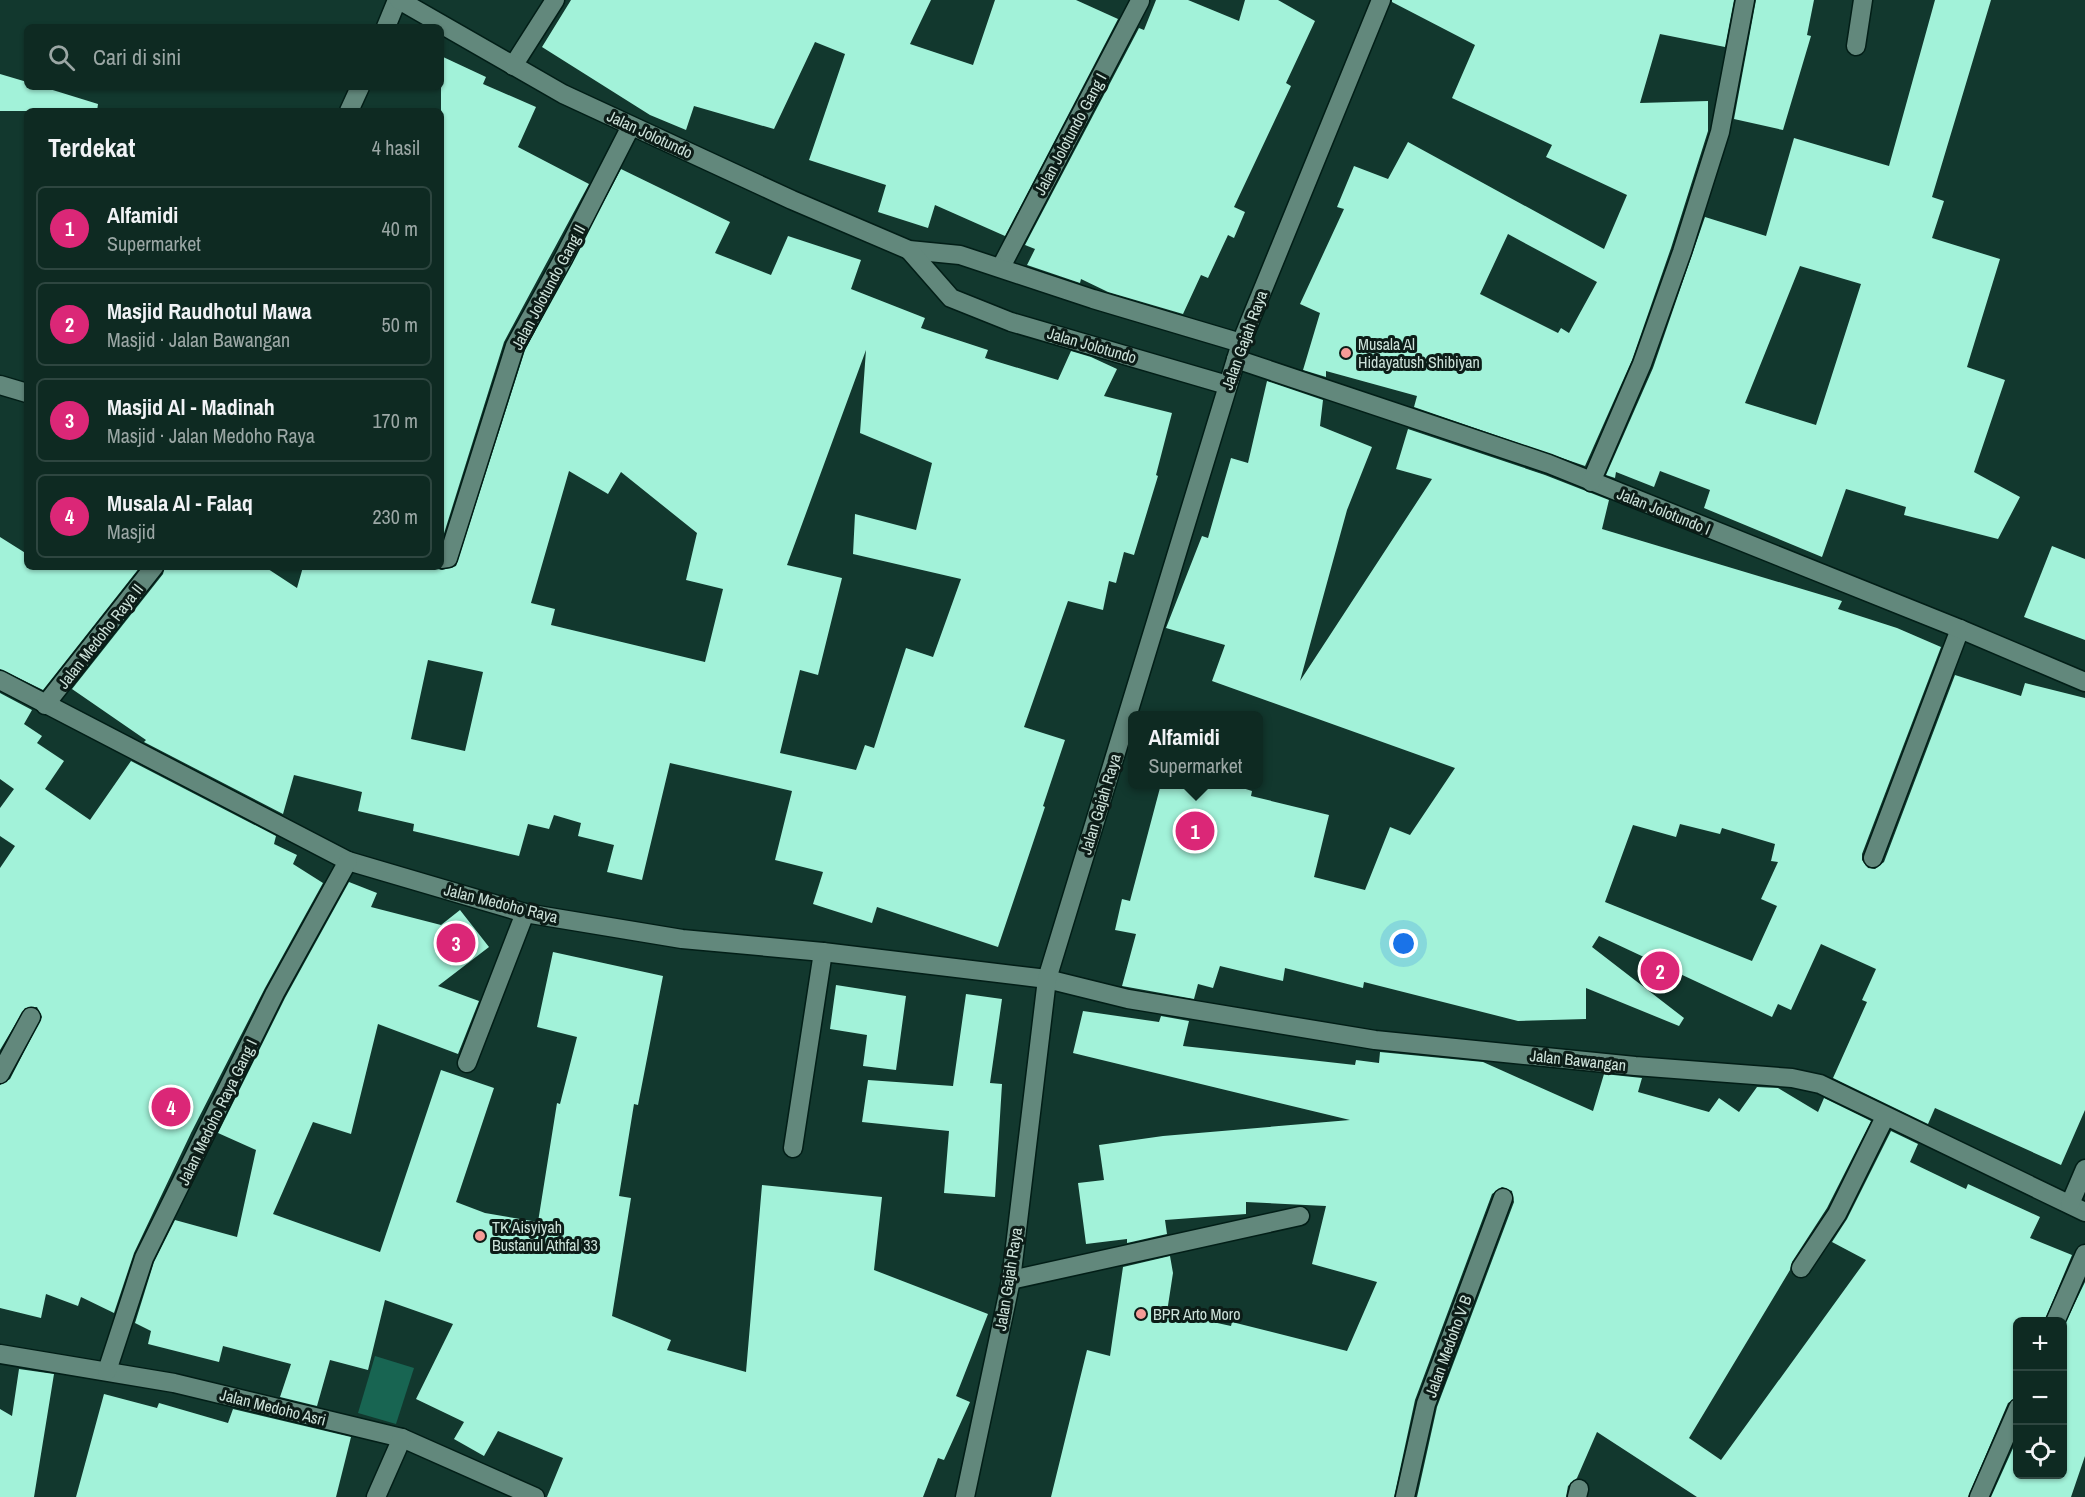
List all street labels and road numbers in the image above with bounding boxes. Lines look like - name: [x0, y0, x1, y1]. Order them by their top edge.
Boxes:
- street label: Jalan Jolotundo Gang I: [1029, 69, 1111, 199]
- street label: Jalan Jolotundo: [604, 105, 696, 163]
- street label: Jalan Jolotundo Gang II: [506, 221, 590, 353]
- street label: Jalan Gajah Raya: [1216, 287, 1272, 393]
- street label: Jalan Jolotundo: [1045, 322, 1139, 368]
- street label: Jalan Jolotundo I: [1614, 482, 1714, 540]
- street label: Jalan Medoho Raya II: [52, 579, 148, 693]
- street label: Jalan Gajah Raya: [1074, 750, 1126, 857]
- street label: Jalan Medoho Raya: [442, 878, 561, 928]
- street label: Jalan Medoho Raya Gang I: [172, 1035, 262, 1189]
- street label: Jalan Bawangan: [1529, 1044, 1627, 1076]
- street label: Jalan Gajah Raya: [989, 1225, 1027, 1332]
- street label: Jalan Medoho V B: [1419, 1292, 1477, 1400]
- street label: Jalan Medoho Asri: [218, 1383, 328, 1431]

